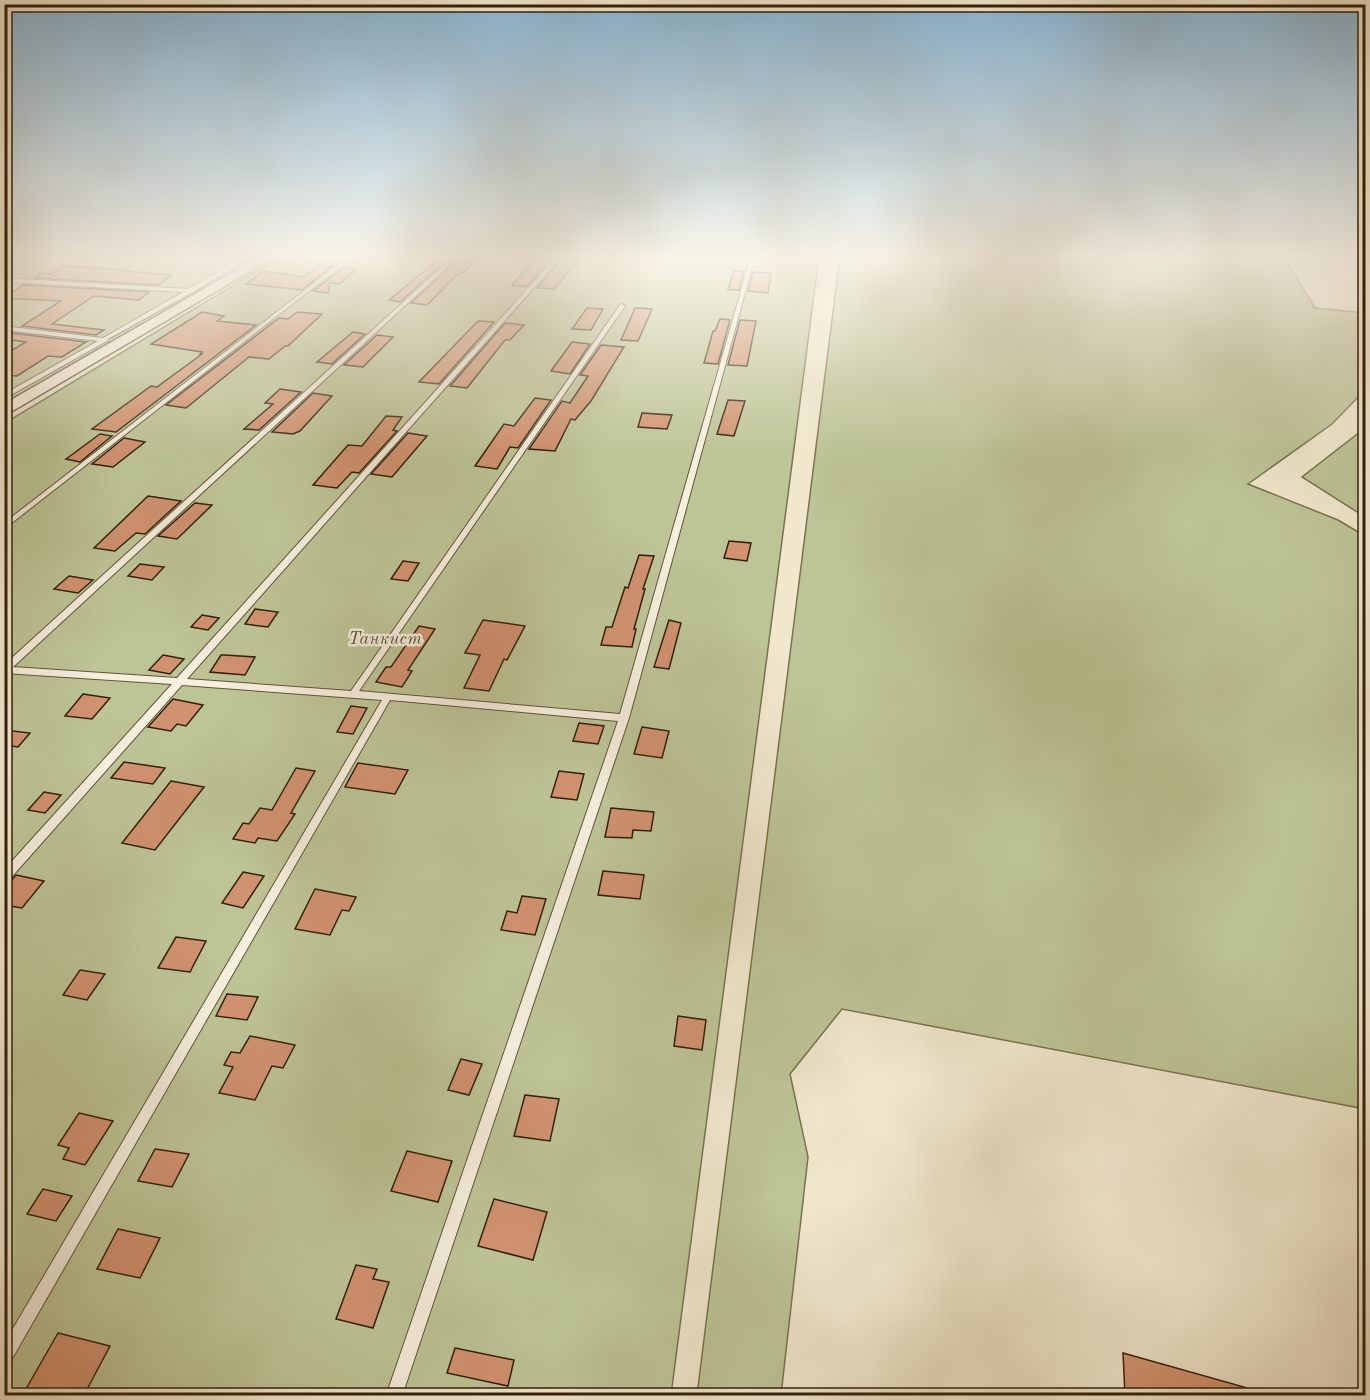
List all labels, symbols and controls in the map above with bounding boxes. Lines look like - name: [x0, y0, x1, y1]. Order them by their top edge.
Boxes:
- park label: Танкист: [348, 630, 422, 648]

